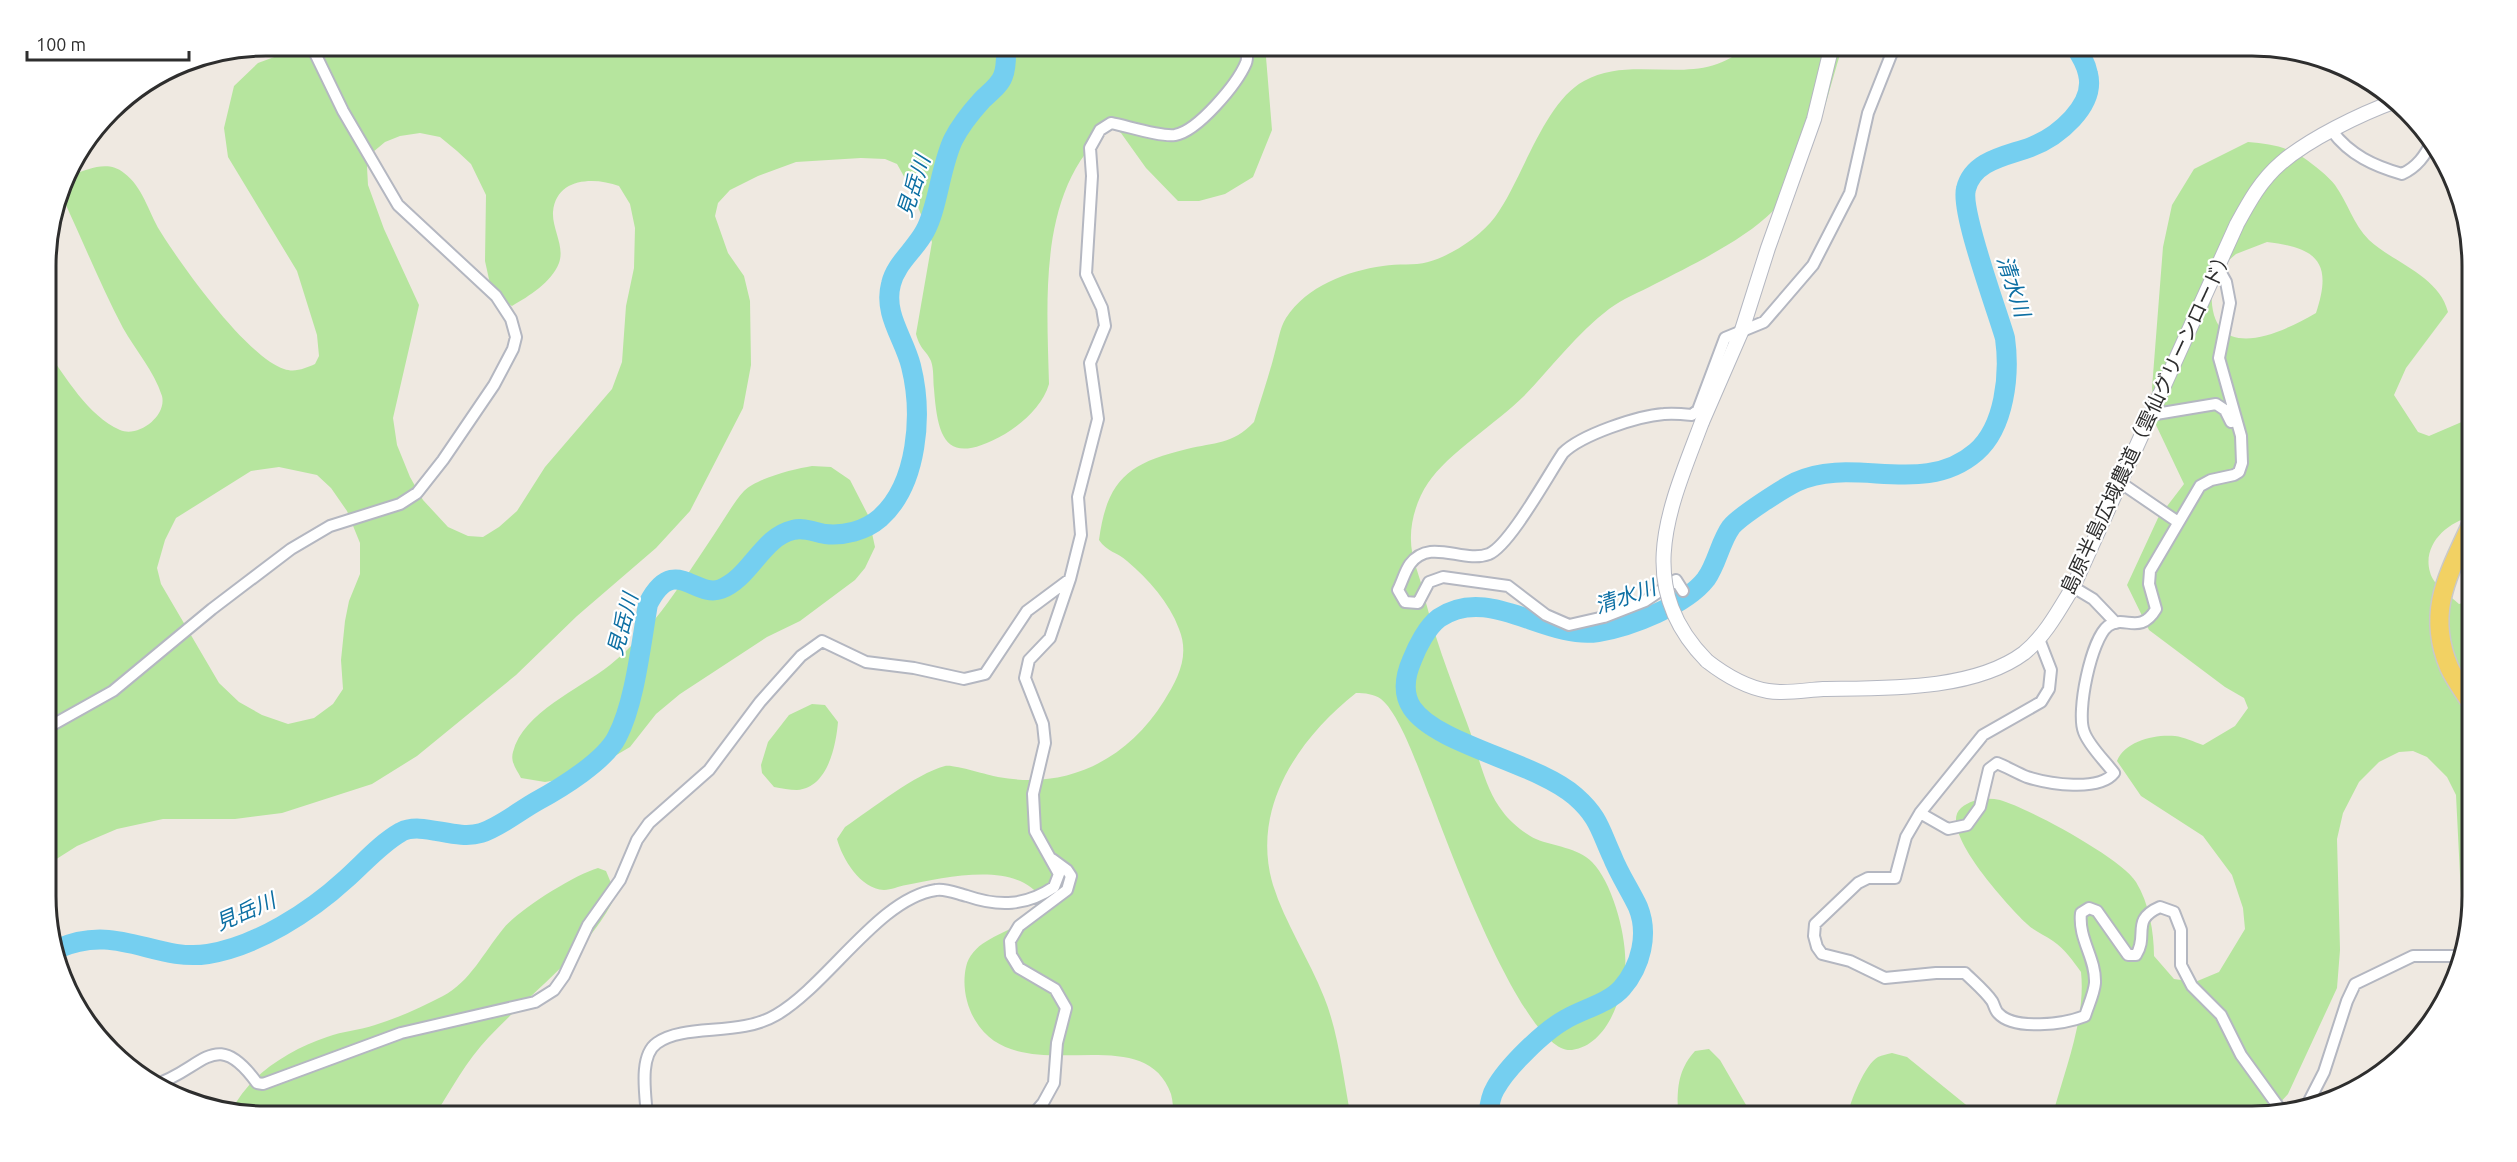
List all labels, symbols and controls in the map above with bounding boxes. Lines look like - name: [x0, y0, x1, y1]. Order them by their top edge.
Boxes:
- scale bar: [27, 24, 189, 62]
- text: 100 m: [36, 34, 86, 54]
- water label: 見岳川: [892, 150, 935, 220]
- street label: 島原半島広域農道（雲仙グリーンロード）: [2055, 244, 2237, 598]
- water label: 清水川: [1993, 252, 2036, 322]
- water label: 清水川: [1591, 574, 1661, 618]
- water label: 見岳川: [602, 589, 642, 658]
- water label: 見岳川: [211, 887, 281, 934]

